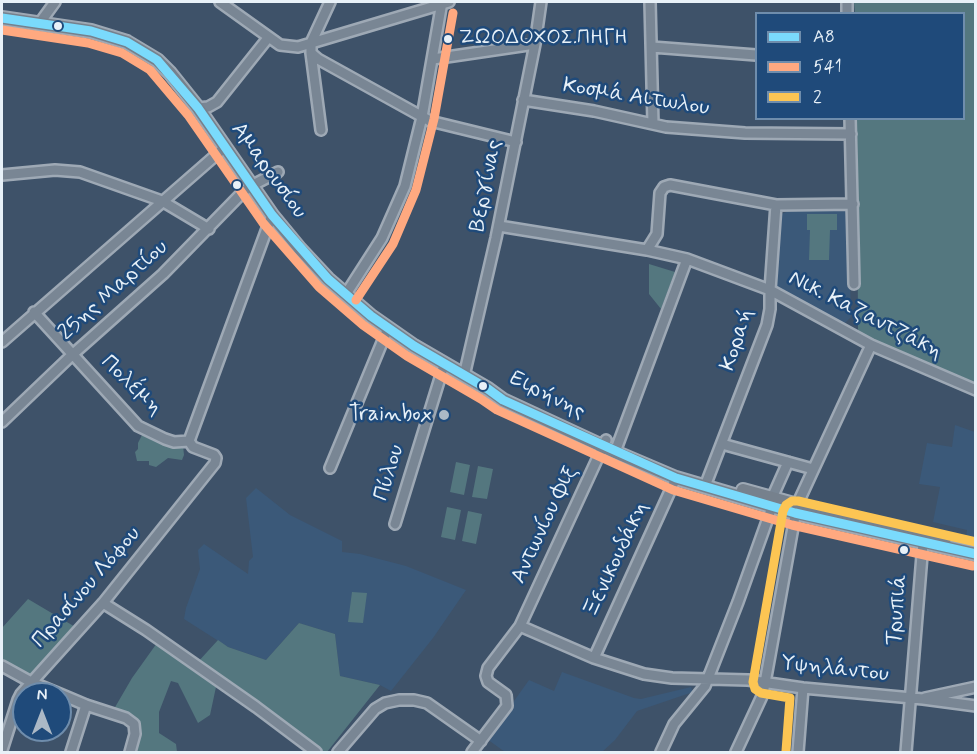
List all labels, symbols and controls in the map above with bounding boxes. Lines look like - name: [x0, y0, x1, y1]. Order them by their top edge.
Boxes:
- legend: [755, 12, 965, 120]
- unlabelled marker: [52, 20, 64, 32]
- text: A8: [813, 25, 835, 49]
- place label: ΖΩΟΔΟΧΟΣ.ΠΗΓΗ: [459, 27, 627, 51]
- marker: ΖΩΟΔΟΧΟΣ.ΠΗΓΗ: [442, 33, 454, 45]
- text: 541: [813, 55, 842, 79]
- street label: Κοσμά Αιτωλου: [561, 73, 711, 123]
- text: 2: [813, 85, 822, 109]
- street label: Αμαρουσίου: [224, 118, 312, 224]
- street label: Βεργίνας: [465, 138, 509, 234]
- unlabelled marker: [231, 179, 243, 191]
- street label: 25ης Μαρτίου: [54, 235, 174, 347]
- street label: Νικ. Καζαντζάκη: [784, 266, 946, 366]
- street label: Κοραή: [716, 306, 760, 374]
- street label: Πολέμη: [95, 350, 167, 422]
- street label: Ειρήνης: [505, 366, 589, 426]
- unlabelled marker: [477, 380, 489, 392]
- place label: Trainbox: [349, 402, 432, 428]
- marker: Trainbox: [437, 408, 451, 422]
- street label: Πύλου: [369, 442, 411, 504]
- street label: Αντωνίου Φιξ: [506, 462, 584, 588]
- street label: Ξενικουδάκη: [579, 498, 655, 622]
- street label: Πρασίνου Λόφου: [27, 522, 147, 654]
- unlabelled marker: [898, 544, 910, 556]
- street label: Τρυπιά: [882, 573, 914, 647]
- street label: Υψηλάντου: [780, 651, 890, 689]
- north arrow: [12, 682, 72, 742]
- text: N: [37, 685, 47, 706]

